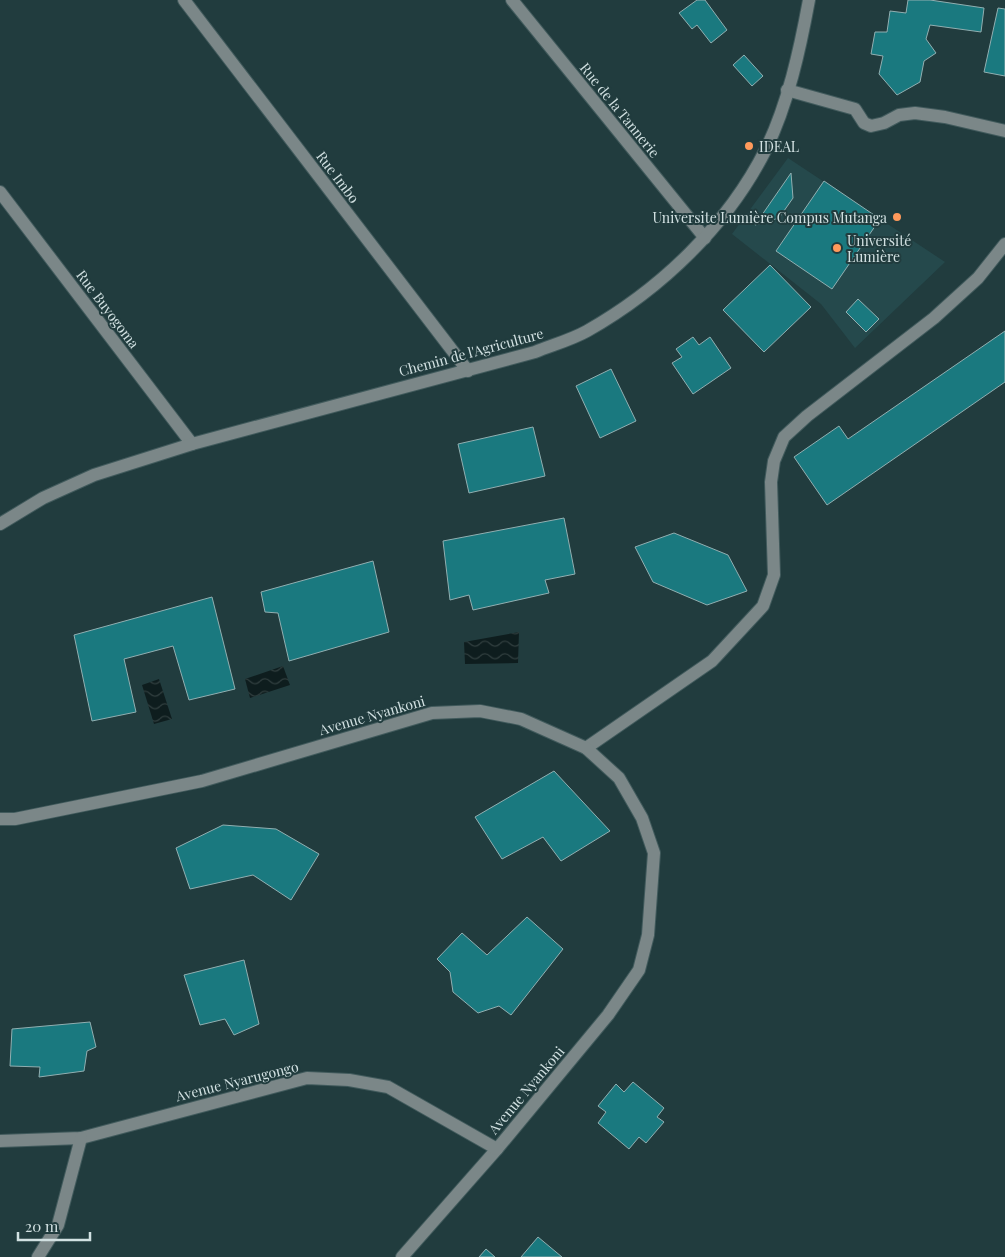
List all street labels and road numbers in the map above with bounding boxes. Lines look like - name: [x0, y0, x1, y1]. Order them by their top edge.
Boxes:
- street label: Rue de la Tannerie: [576, 59, 664, 161]
- street label: Rue Imbo: [312, 147, 364, 207]
- street label: Rue Buyogoma: [72, 266, 144, 352]
- street label: Chemin de l'Agriculture: [397, 324, 545, 380]
- street label: Avenue Nyankoni: [316, 691, 427, 739]
- street label: Avenue Nyankoni: [483, 1042, 568, 1139]
- street label: Avenue Nyarugongo: [173, 1056, 301, 1106]

